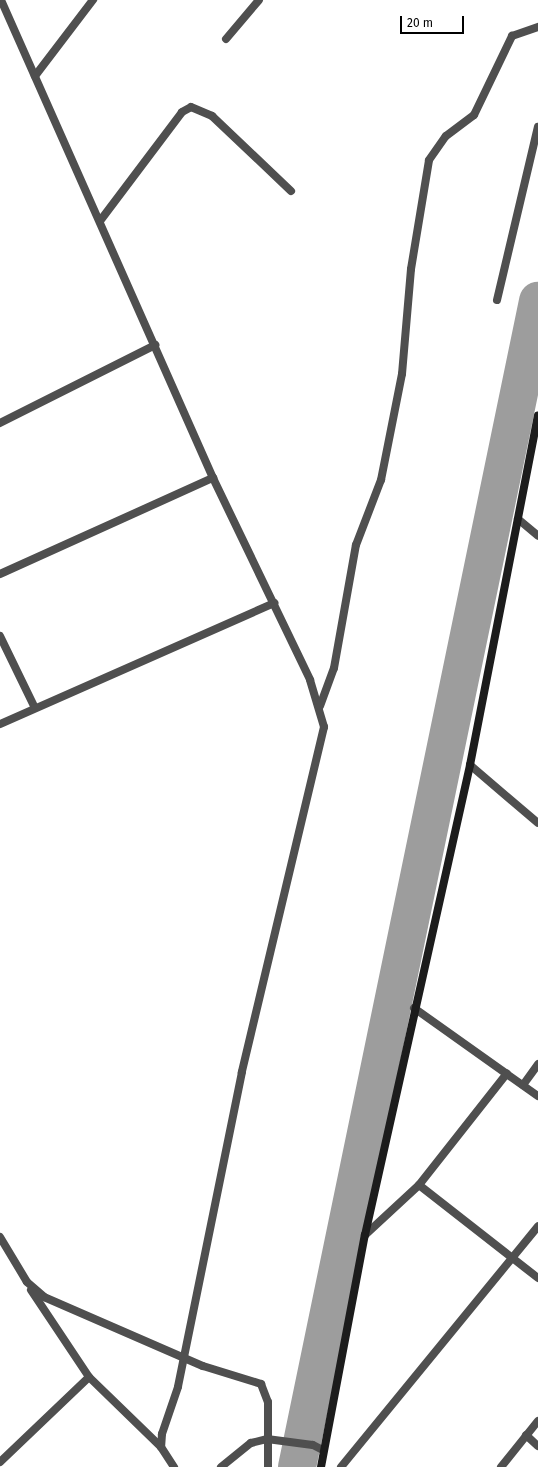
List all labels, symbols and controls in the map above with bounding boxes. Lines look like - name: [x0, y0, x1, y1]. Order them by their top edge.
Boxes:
- scale bar: [402, 8, 466, 34]
- text: 20 m: [407, 16, 433, 30]

